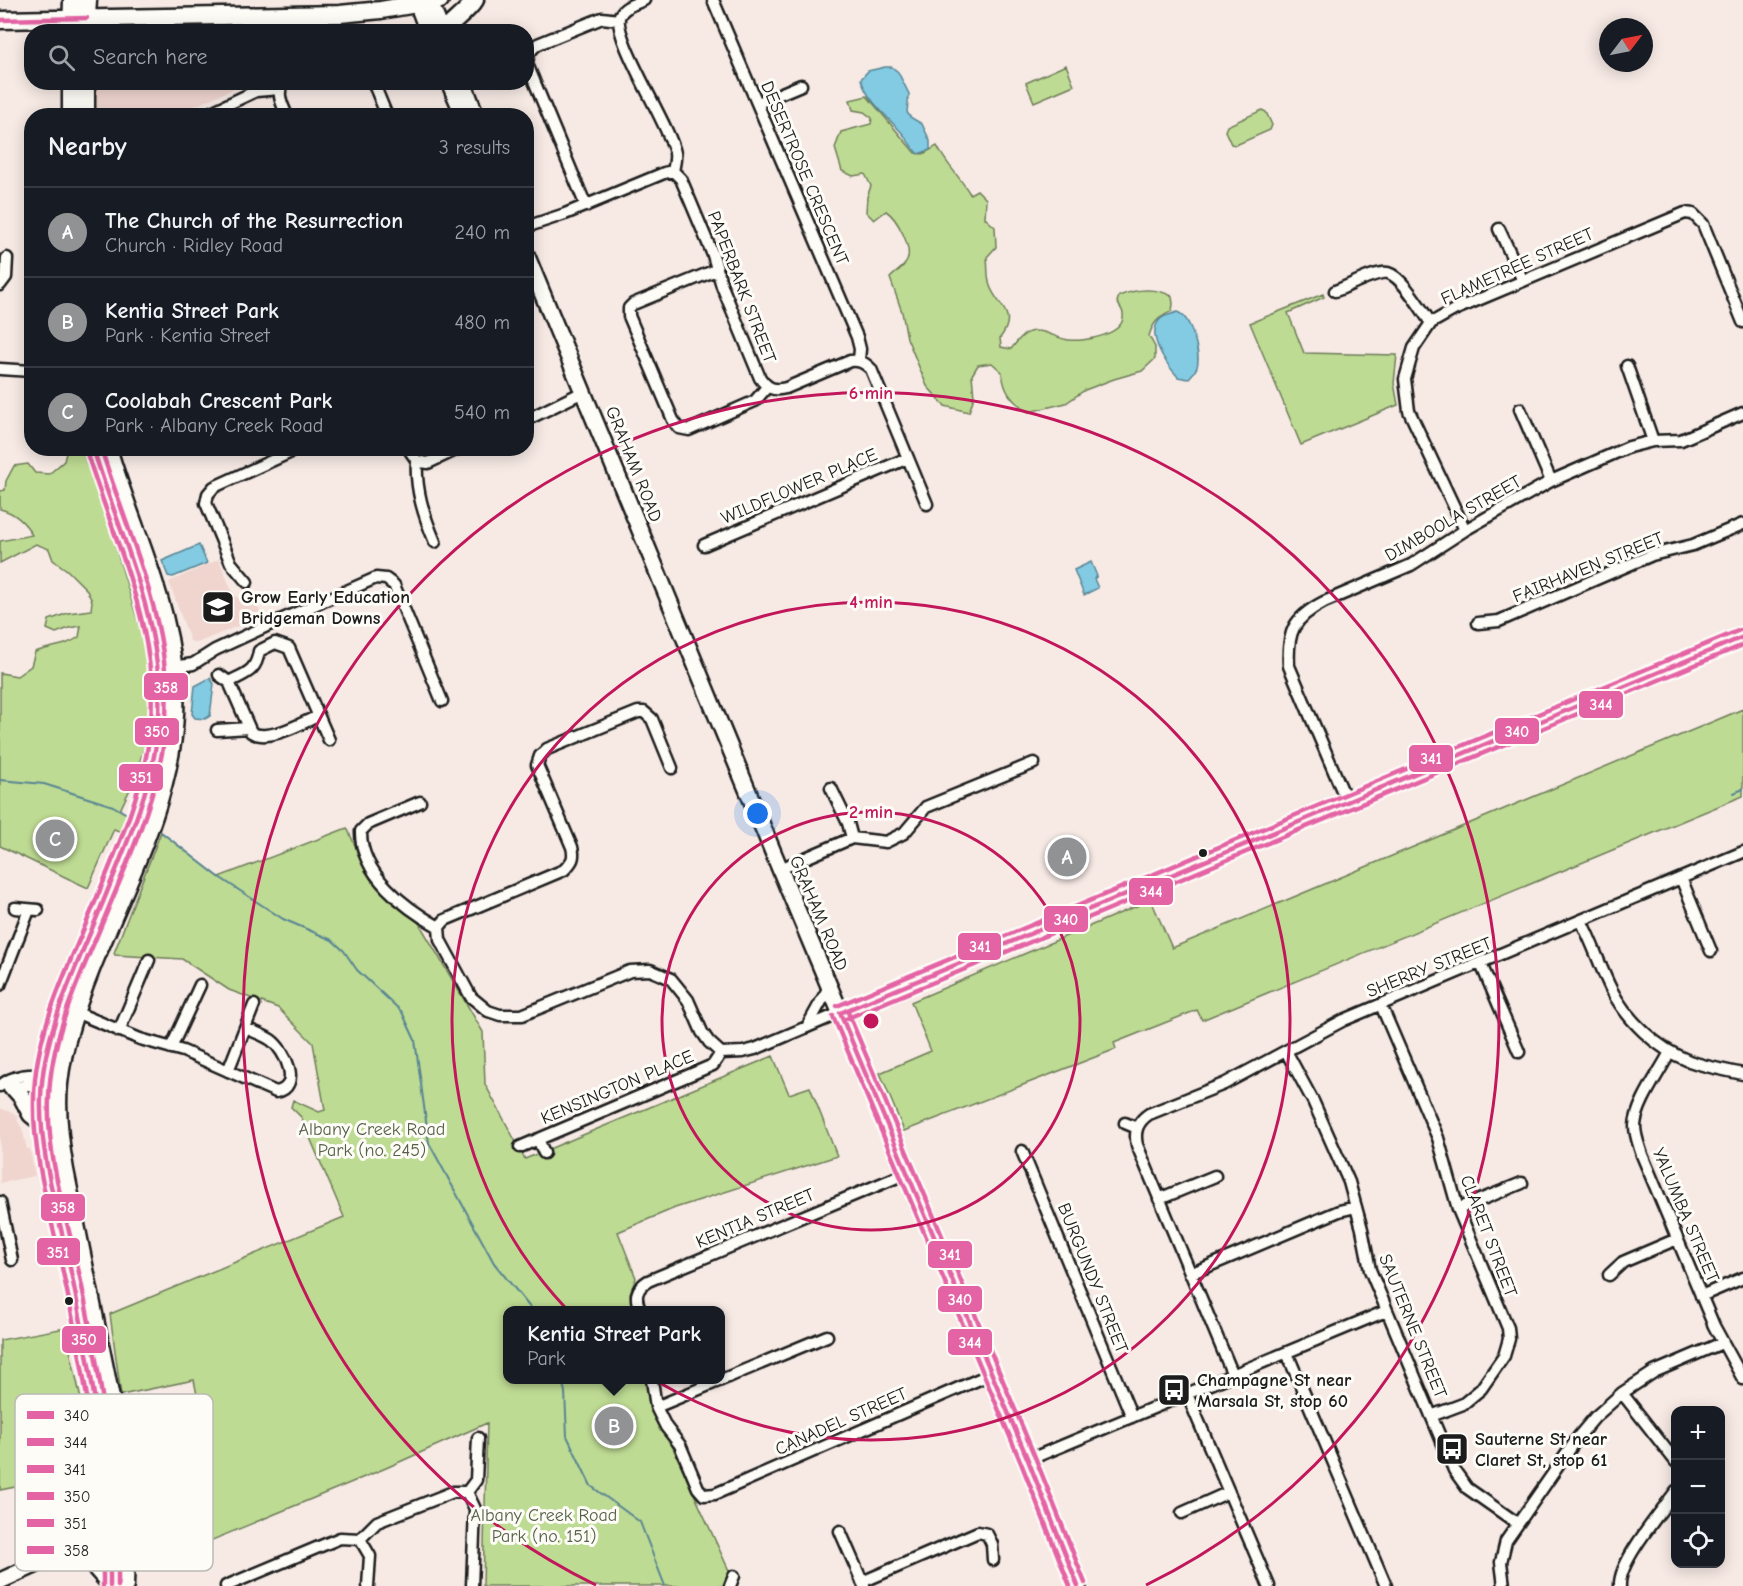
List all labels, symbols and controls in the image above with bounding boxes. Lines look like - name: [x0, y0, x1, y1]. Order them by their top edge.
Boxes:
- north arrow: [1599, 18, 1653, 72]
- search box: [24, 24, 534, 90]
- icon: search: [45, 41, 78, 74]
- text: Search here: [93, 44, 208, 70]
- street label: DESERTROSE CRESCENT: [756, 78, 853, 269]
- text: Nearby: [48, 132, 127, 162]
- text: 3 results: [439, 136, 510, 159]
- text: The Church of the Resurrection: [105, 208, 403, 234]
- street label: PAPERBARK STREET: [703, 208, 780, 367]
- text: A: [62, 221, 73, 244]
- text: 240 m: [455, 221, 510, 244]
- street label: FLAMETREE STREET: [1438, 223, 1597, 310]
- text: Church · Ridley Road: [105, 234, 283, 257]
- text: Kentia Street Park: [105, 298, 279, 324]
- text: B: [61, 311, 74, 334]
- text: 480 m: [455, 311, 510, 334]
- text: Park · Kentia Street: [105, 324, 270, 347]
- text: 6 min: [849, 383, 893, 404]
- text: Coolabah Crescent Park: [105, 388, 332, 414]
- text: C: [61, 401, 74, 424]
- text: 540 m: [454, 401, 510, 424]
- street label: GRAHAM ROAD: [601, 403, 666, 525]
- text: Park · Albany Creek Road: [105, 414, 323, 437]
- street label: WILDFLOWER PLACE: [718, 444, 881, 529]
- street label: DIMBOOLA STREET: [1381, 471, 1526, 566]
- street label: FAIRHAVEN STREET: [1510, 527, 1667, 607]
- place label: Grow Early Education Bridgeman Downs: [241, 587, 410, 629]
- school or university icon: Grow Early Education Bridgeman Downs: [200, 589, 236, 625]
- text: 4 min: [849, 592, 893, 613]
- line badge: 358: [143, 672, 189, 701]
- text: 358: [154, 679, 178, 697]
- line badge: 344: [1578, 690, 1624, 719]
- text: 344: [1590, 696, 1612, 714]
- line badge: 350: [134, 717, 180, 746]
- line badge: 340: [1494, 717, 1540, 745]
- text: 350: [144, 723, 170, 741]
- text: 340: [1505, 723, 1529, 741]
- line badge: 341: [1408, 744, 1454, 773]
- text: 341: [1420, 750, 1442, 768]
- line badge: 351: [118, 763, 164, 792]
- text: 351: [130, 769, 152, 787]
- your location: [743, 799, 772, 828]
- text: 2 min: [849, 802, 893, 823]
- pin: C: [36, 816, 74, 862]
- pin: A: [1048, 834, 1086, 880]
- unlabelled marker: [1197, 847, 1209, 859]
- street label: GRAHAM ROAD: [785, 853, 852, 974]
- line badge: 344: [1128, 877, 1174, 906]
- text: 344: [1140, 883, 1162, 901]
- line badge: 340: [1043, 905, 1089, 933]
- text: 340: [1054, 911, 1078, 929]
- line badge: 341: [957, 932, 1002, 961]
- street label: SHERRY STREET: [1364, 933, 1495, 1002]
- text: 341: [969, 938, 991, 956]
- centre of rings: [861, 1011, 881, 1031]
- street label: KENSINGTON PLACE: [538, 1046, 697, 1129]
- park label: Albany Creek Road Park (no. 245): [299, 1119, 445, 1161]
- street label: YALUMBA STREET: [1648, 1145, 1724, 1286]
- street label: CLARET STREET: [1456, 1172, 1522, 1301]
- street label: KENTIA STREET: [693, 1184, 818, 1253]
- line badge: 358: [40, 1193, 86, 1222]
- text: 358: [51, 1199, 75, 1217]
- street label: BURGUNDY STREET: [1053, 1200, 1132, 1357]
- line badge: 351: [36, 1237, 81, 1266]
- line badge: 341: [927, 1240, 973, 1269]
- text: 351: [47, 1244, 69, 1262]
- text: 341: [939, 1246, 961, 1264]
- street label: SAUTERNE STREET: [1374, 1251, 1451, 1402]
- line badge: 340: [937, 1285, 983, 1313]
- text: 340: [948, 1291, 972, 1309]
- unlabelled marker: [63, 1295, 75, 1307]
- popup: [503, 1306, 725, 1384]
- text: Kentia Street Park: [527, 1321, 701, 1347]
- line badge: 350: [61, 1325, 107, 1354]
- line badge: 344: [947, 1328, 993, 1356]
- text: 350: [71, 1331, 97, 1349]
- text: 344: [959, 1334, 981, 1352]
- text: Park: [527, 1347, 565, 1370]
- place label: Champagne St near Marsala St, stop 60: [1197, 1370, 1352, 1412]
- bus stop icon: Champagne St near Marsala St, stop 60: [1156, 1372, 1192, 1408]
- street label: CANADEL STREET: [772, 1383, 911, 1460]
- legend: [15, 1394, 213, 1571]
- pin: B: [594, 1404, 634, 1448]
- map controls: [1671, 1406, 1725, 1568]
- button: +: [1671, 1406, 1725, 1460]
- text: 340: [64, 1407, 90, 1425]
- place label: Sauterne St near Claret St, stop 61: [1475, 1429, 1608, 1471]
- bus stop icon: Sauterne St near Claret St, stop 61: [1434, 1431, 1470, 1467]
- text: 344: [64, 1434, 88, 1452]
- button: −: [1671, 1460, 1725, 1514]
- text: 341: [64, 1461, 86, 1479]
- text: 350: [64, 1488, 91, 1506]
- park label: Albany Creek Road Park (no. 151): [471, 1505, 617, 1547]
- button: locate: [1671, 1514, 1725, 1568]
- text: 351: [64, 1515, 87, 1533]
- text: 358: [64, 1542, 89, 1560]

